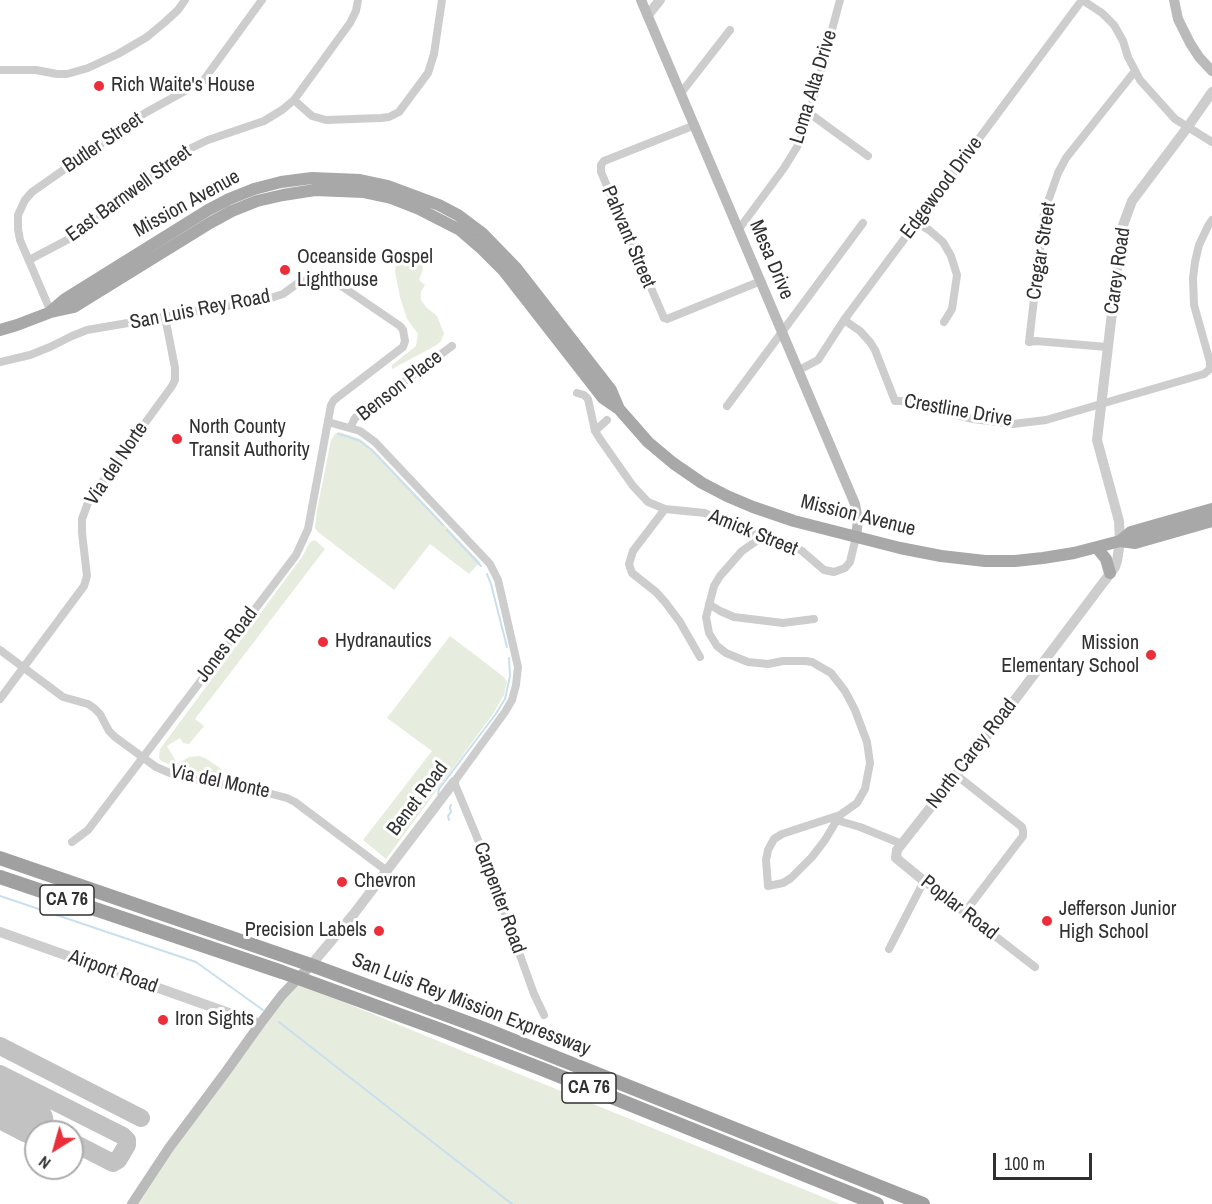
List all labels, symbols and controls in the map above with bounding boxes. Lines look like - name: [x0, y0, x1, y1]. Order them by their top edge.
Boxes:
- street label: Loma Alta Drive: [785, 27, 843, 147]
- place label: Rich Waite's House: [111, 74, 255, 98]
- marker: Rich Waite's House: [92, 79, 106, 93]
- street label: Butler Street: [59, 108, 147, 178]
- street label: Edgewood Drive: [896, 132, 988, 244]
- street label: East Barnwell Street: [62, 141, 196, 247]
- street label: Mission Avenue: [130, 165, 244, 243]
- street label: Pahvant Street: [596, 182, 660, 292]
- street label: Cregar Street: [1022, 201, 1062, 301]
- street label: Mesa Drive: [744, 217, 798, 303]
- street label: Carey Road: [1100, 226, 1136, 316]
- place label: Oceanside Gospel Lighthouse: [297, 246, 433, 293]
- marker: Oceanside Gospel Lighthouse: [278, 263, 292, 277]
- street label: San Luis Rey Road: [128, 285, 272, 335]
- street label: Benson Place: [353, 345, 447, 427]
- street label: Crestline Drive: [902, 390, 1014, 432]
- place label: North County Transit Authority: [189, 416, 310, 463]
- street label: Via del Norte: [80, 418, 154, 510]
- marker: North County Transit Authority: [170, 432, 184, 446]
- street label: Mission Avenue: [798, 490, 918, 542]
- street label: Amick Street: [705, 504, 801, 562]
- street label: Jones Road: [191, 603, 263, 687]
- place label: Hydranautics: [335, 630, 432, 654]
- place label: Mission Elementary School: [1001, 632, 1139, 679]
- marker: Hydranautics: [316, 635, 330, 649]
- marker: Mission Elementary School: [1144, 648, 1158, 662]
- street label: North Carey Road: [922, 695, 1022, 813]
- street label: Benet Road: [382, 757, 454, 841]
- street label: Via del Monte: [168, 760, 272, 804]
- street label: Carpenter Road: [468, 839, 530, 957]
- place label: Chevron: [354, 870, 416, 894]
- street label: Poplar Road: [916, 870, 1002, 946]
- marker: Chevron: [335, 875, 349, 889]
- road number: CA 76: [40, 885, 94, 915]
- place label: Jefferson Junior High School: [1059, 898, 1176, 945]
- marker: Jefferson Junior High School: [1040, 914, 1054, 928]
- place label: Precision Labels: [245, 919, 367, 943]
- marker: Precision Labels: [372, 924, 386, 938]
- street label: Airport Road: [65, 945, 161, 999]
- street label: San Luis Rey Mission Expressway: [348, 948, 594, 1062]
- place label: Iron Sights: [175, 1008, 254, 1032]
- marker: Iron Sights: [156, 1013, 170, 1027]
- road number: CA 76: [562, 1073, 616, 1103]
- north arrow: [24, 1120, 84, 1180]
- scale bar: [996, 1141, 1095, 1179]
- text: N: [34, 1151, 55, 1174]
- text: 100 m: [1004, 1151, 1045, 1176]

